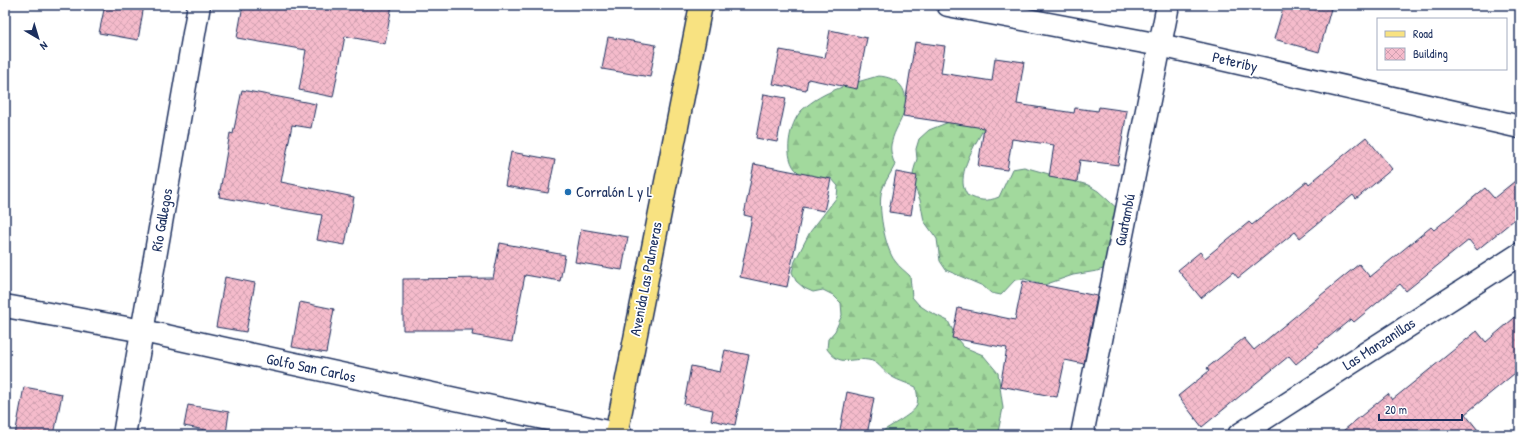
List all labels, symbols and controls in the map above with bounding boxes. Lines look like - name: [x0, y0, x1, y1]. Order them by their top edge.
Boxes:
- north arrow: [18, 18, 58, 58]
- legend: [1377, 18, 1507, 70]
- text: Road: [1413, 25, 1433, 42]
- text: N: [37, 39, 51, 53]
- text: Building: [1413, 45, 1448, 62]
- street label: Peteriby: [1210, 46, 1260, 77]
- place label: Corralón L y L: [576, 181, 653, 202]
- street label: Río Gallegos: [146, 187, 177, 253]
- marker: Corralón L y L: [563, 187, 573, 197]
- street label: Guatambú: [1109, 192, 1140, 248]
- street label: Avenida Las Palmeras: [624, 220, 667, 338]
- street label: Las Manzanillas: [1338, 312, 1419, 375]
- street label: Golfo San Carlos: [265, 348, 358, 387]
- scale bar: [1379, 396, 1462, 422]
- text: 20 m: [1385, 401, 1407, 418]

